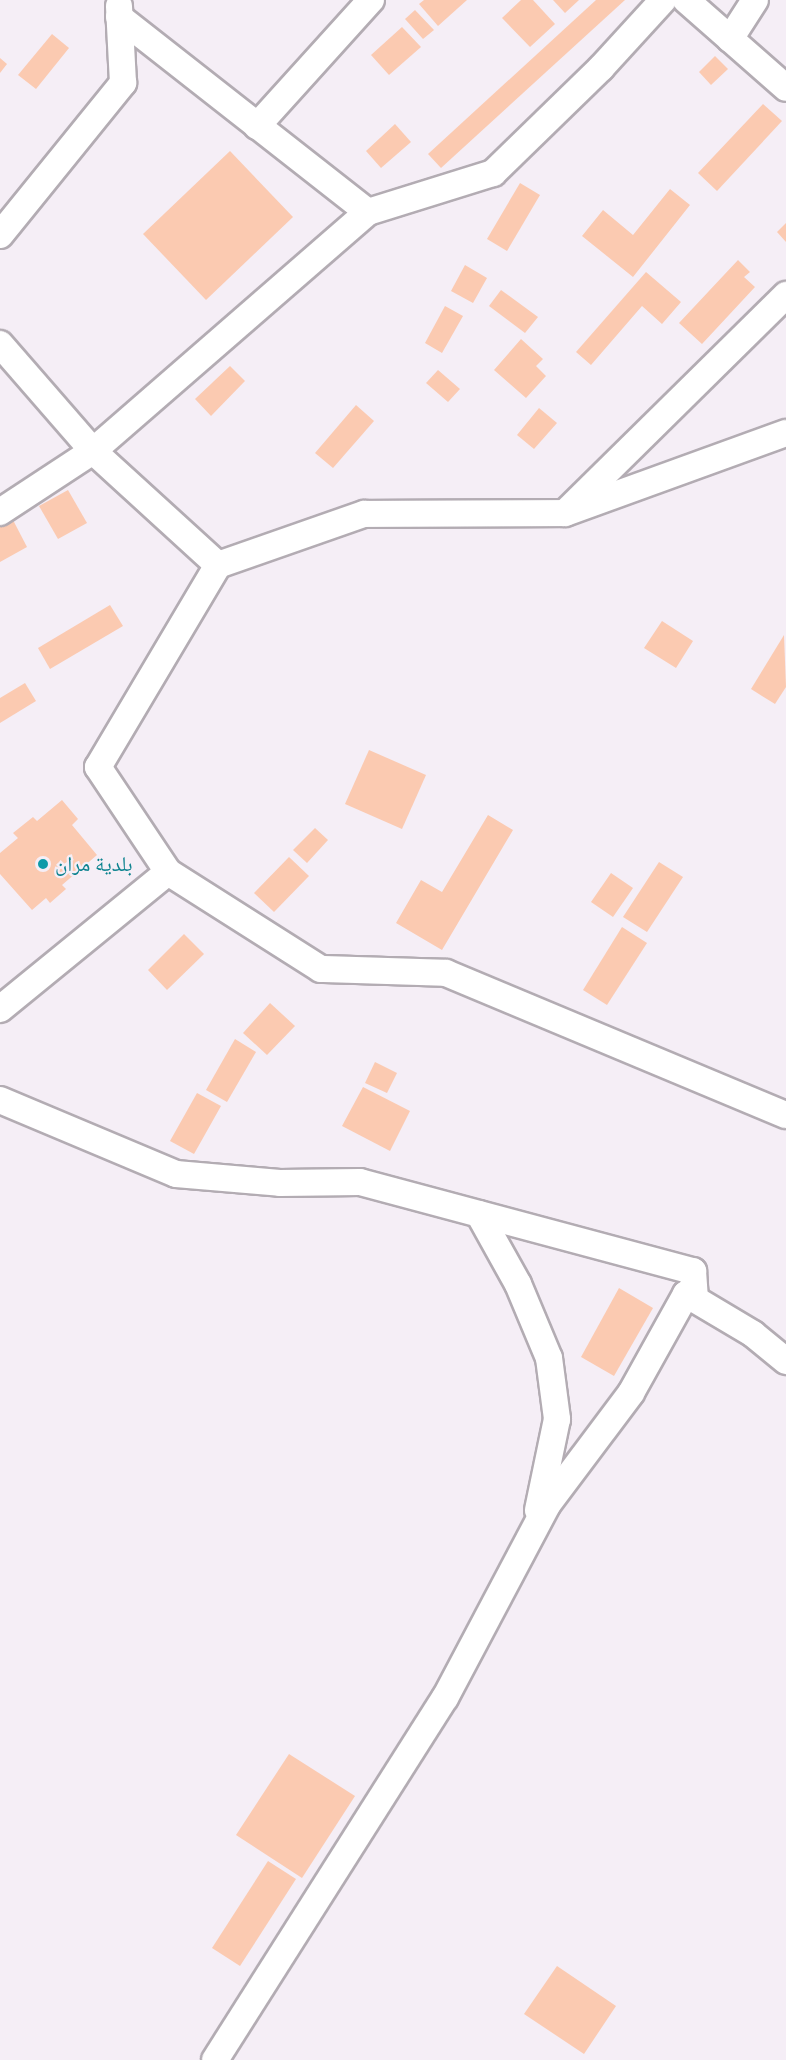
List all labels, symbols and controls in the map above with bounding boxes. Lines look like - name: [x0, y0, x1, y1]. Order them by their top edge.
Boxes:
- place label: بلدية مران: [55, 851, 133, 877]
- marker: بلدية مران: [36, 857, 50, 871]

